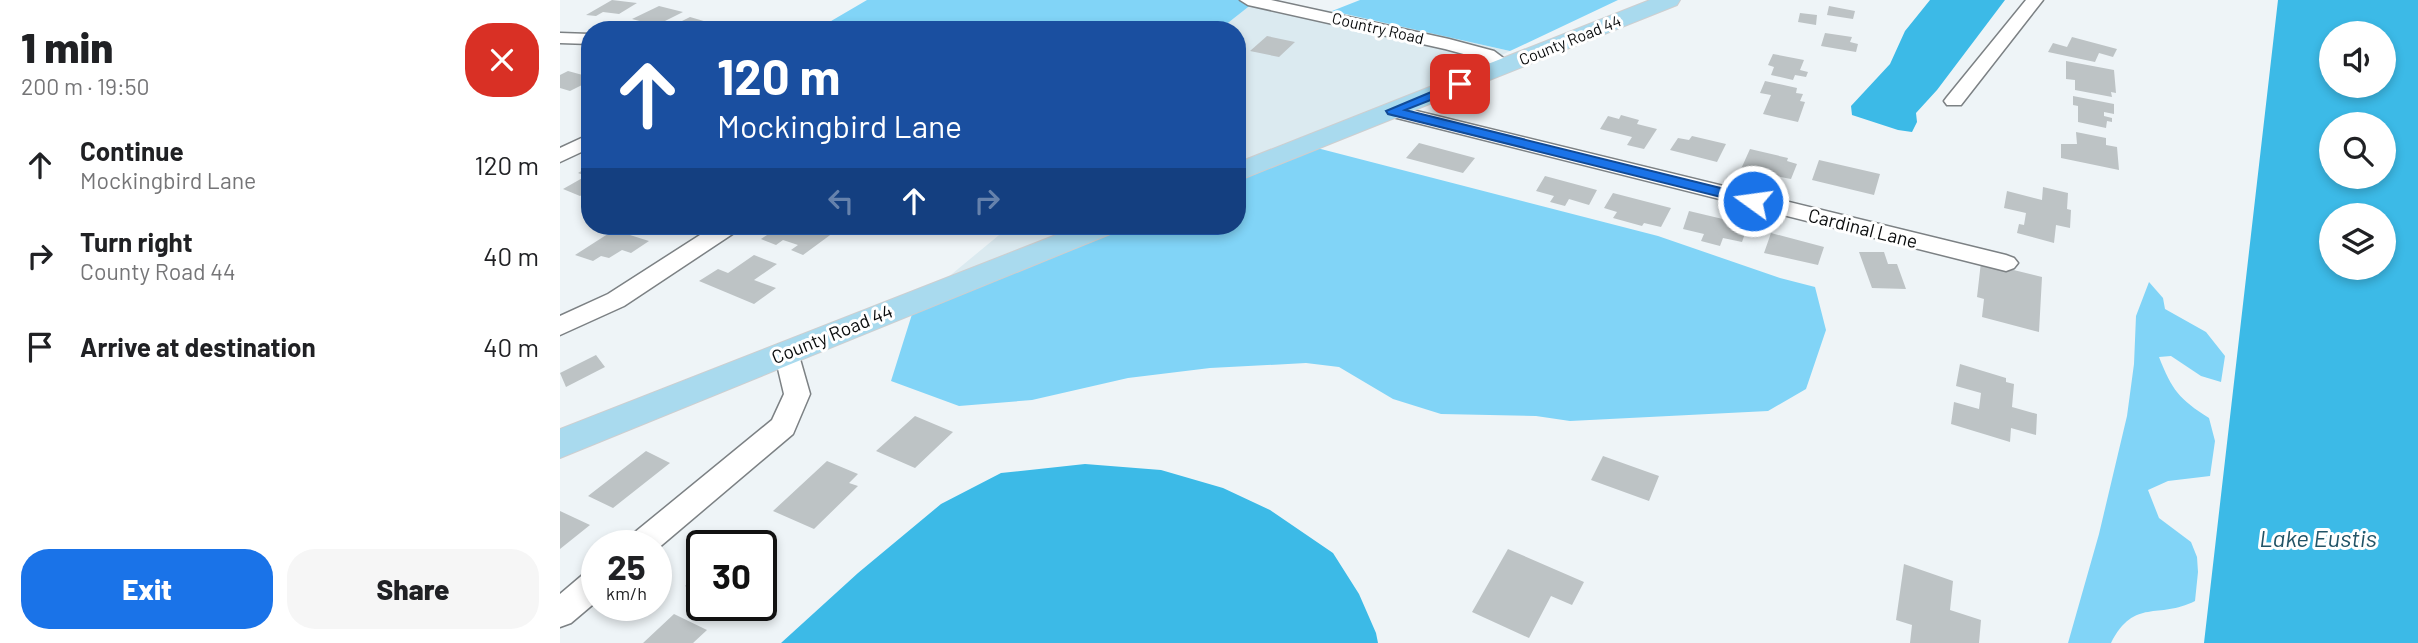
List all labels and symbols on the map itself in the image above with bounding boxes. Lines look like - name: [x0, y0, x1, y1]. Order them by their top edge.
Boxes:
- street label: Country Road: [1330, 8, 1426, 47]
- street label: County Road 44: [1516, 10, 1624, 69]
- pin: [1430, 54, 1490, 114]
- position arrow: [1716, 164, 1790, 238]
- street label: Cardinal Lane: [1806, 203, 1920, 252]
- street label: County Road 44: [768, 299, 896, 368]
- water label: Lake Eustis: [2259, 523, 2377, 552]
- speed limit sign: 30: [686, 530, 777, 621]

